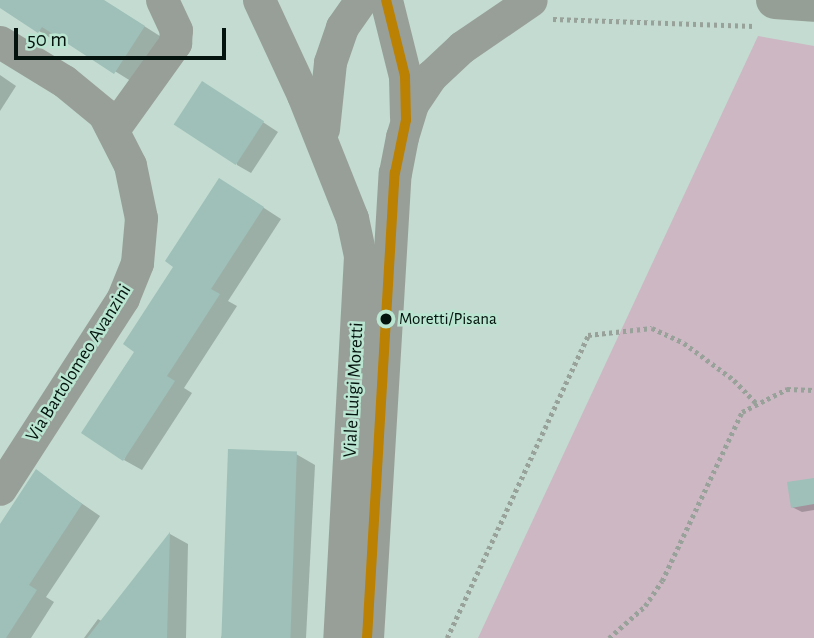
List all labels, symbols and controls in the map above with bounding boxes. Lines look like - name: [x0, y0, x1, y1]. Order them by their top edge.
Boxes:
- scale bar: [18, 14, 229, 58]
- text: 50 m: [27, 29, 67, 50]
- street label: Via Bartolomeo Avanzini: [21, 280, 137, 446]
- place label: Moretti/Pisana: [399, 309, 497, 329]
- marker: Moretti/Pisana: [379, 312, 393, 326]
- street label: Viale Luigi Moretti: [339, 322, 369, 458]

